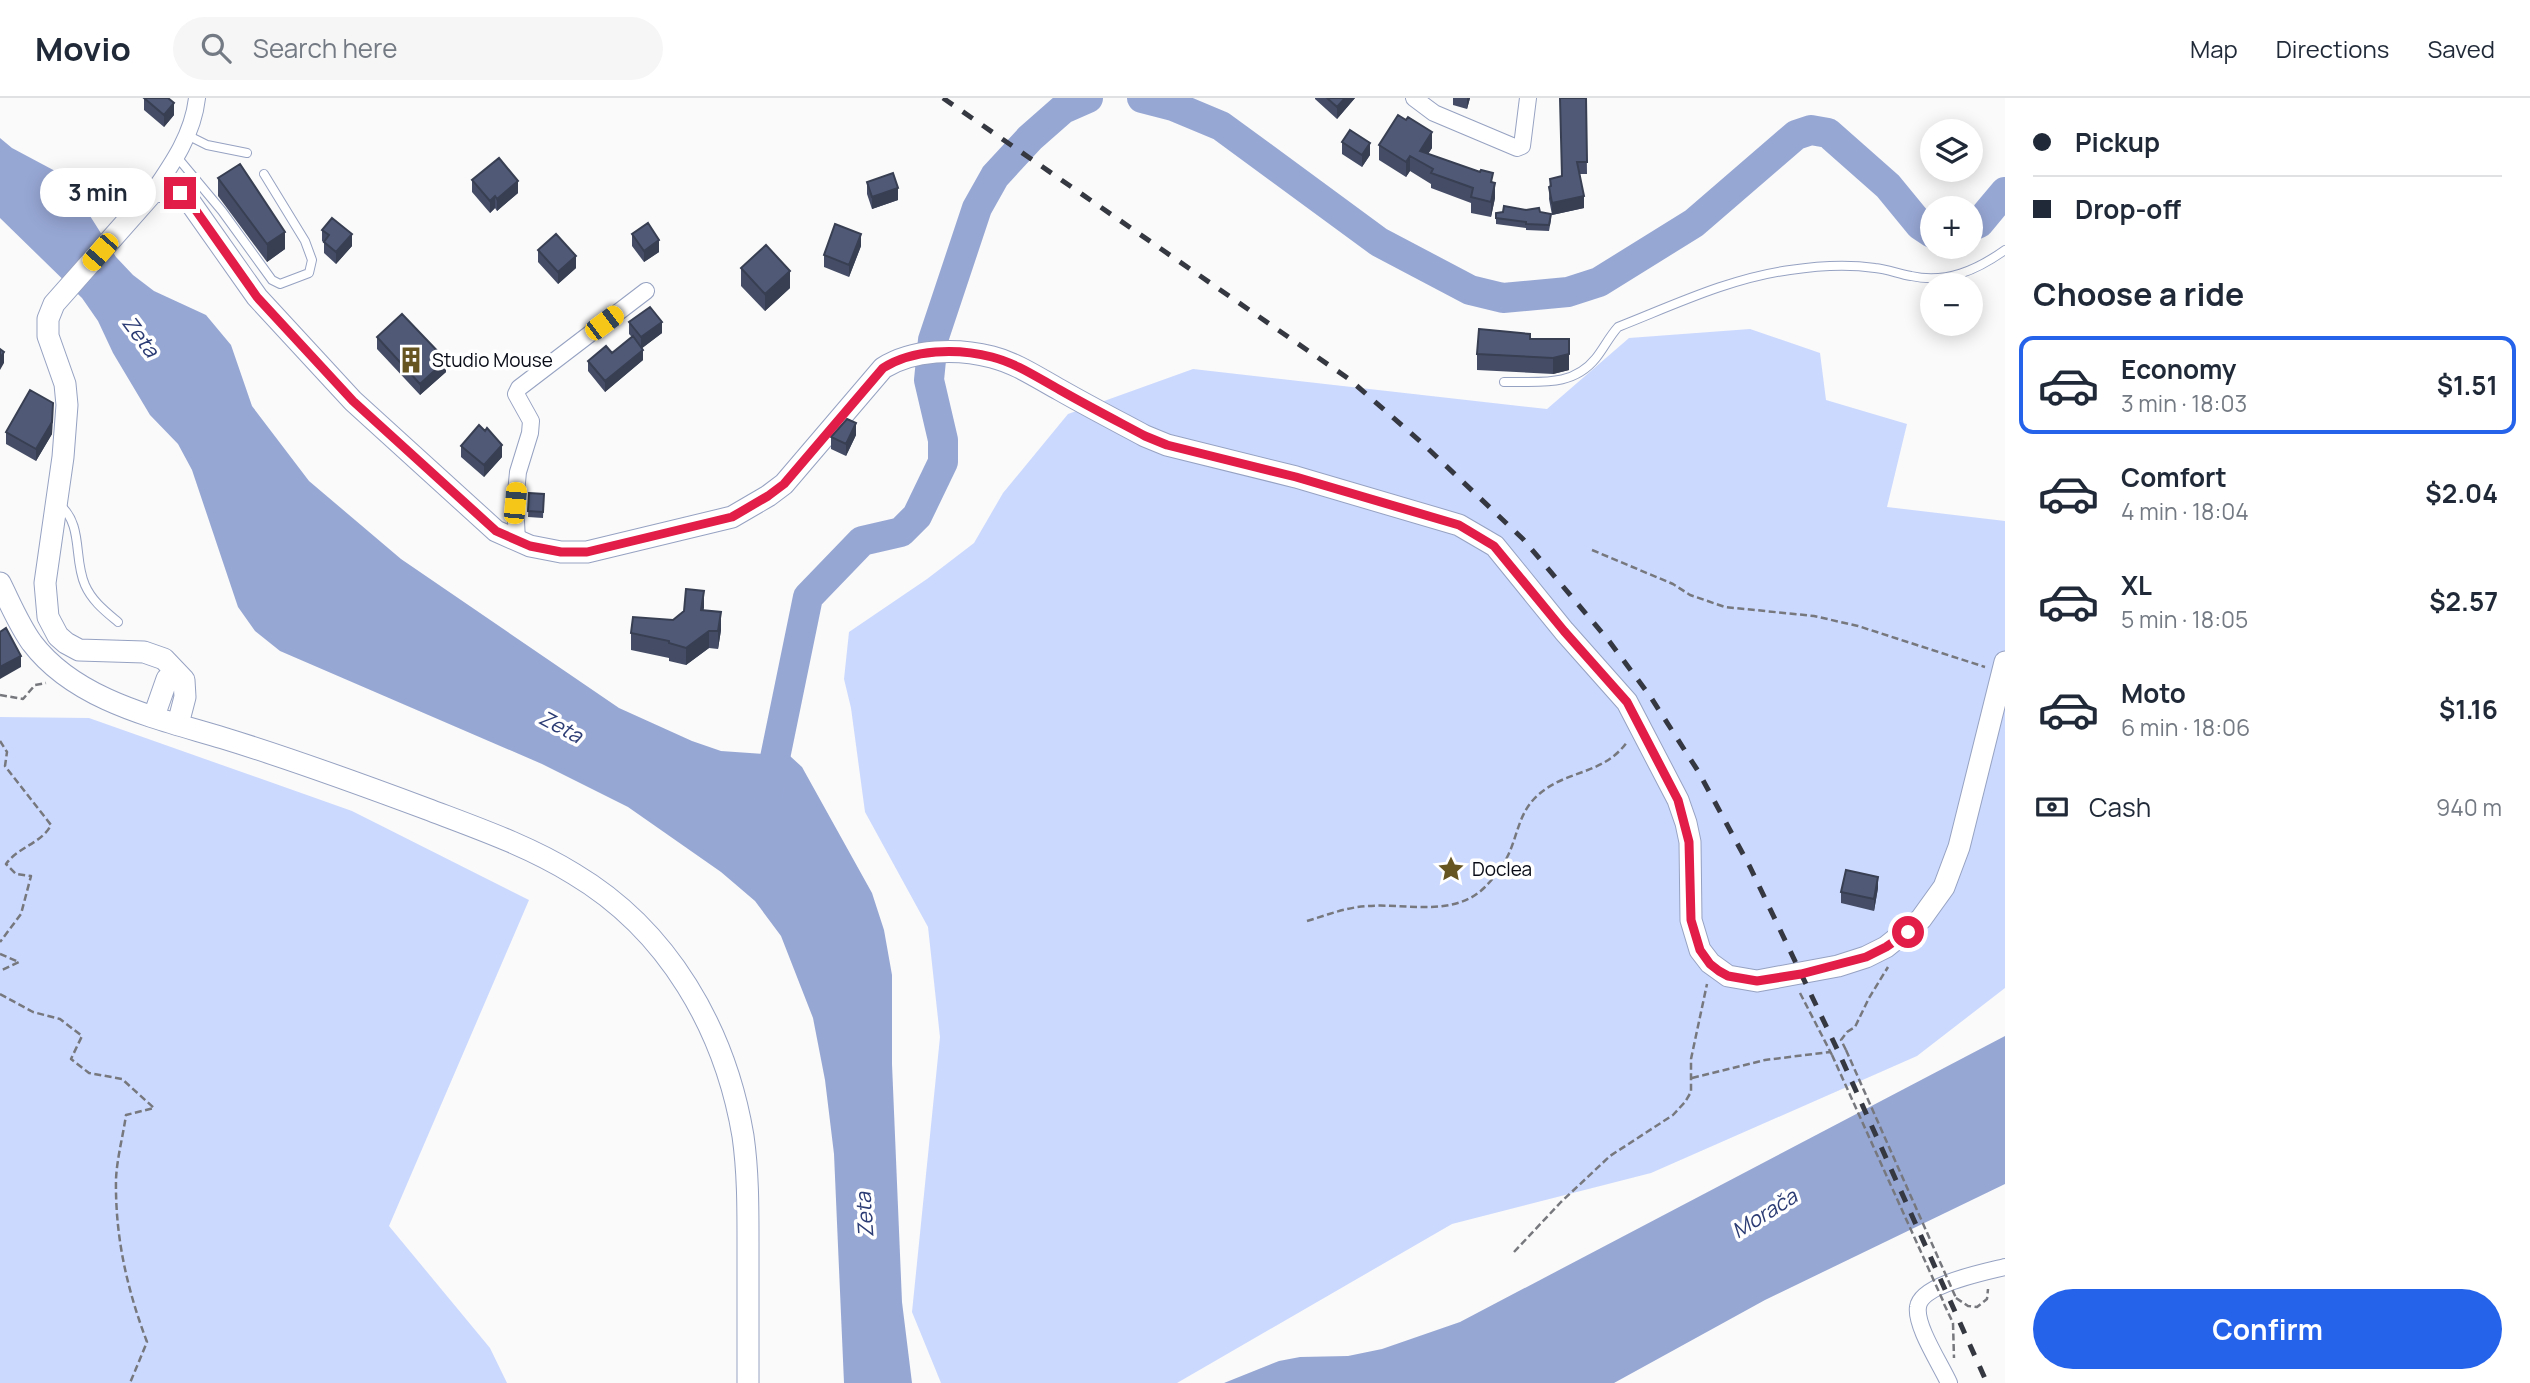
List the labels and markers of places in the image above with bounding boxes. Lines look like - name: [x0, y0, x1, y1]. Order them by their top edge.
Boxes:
- building icon: Studio Mouse: [396, 345, 426, 375]
- place label: Studio Mouse: [432, 347, 553, 373]
- place icon: Doclea: [1436, 854, 1466, 884]
- place label: Doclea: [1472, 856, 1532, 882]

